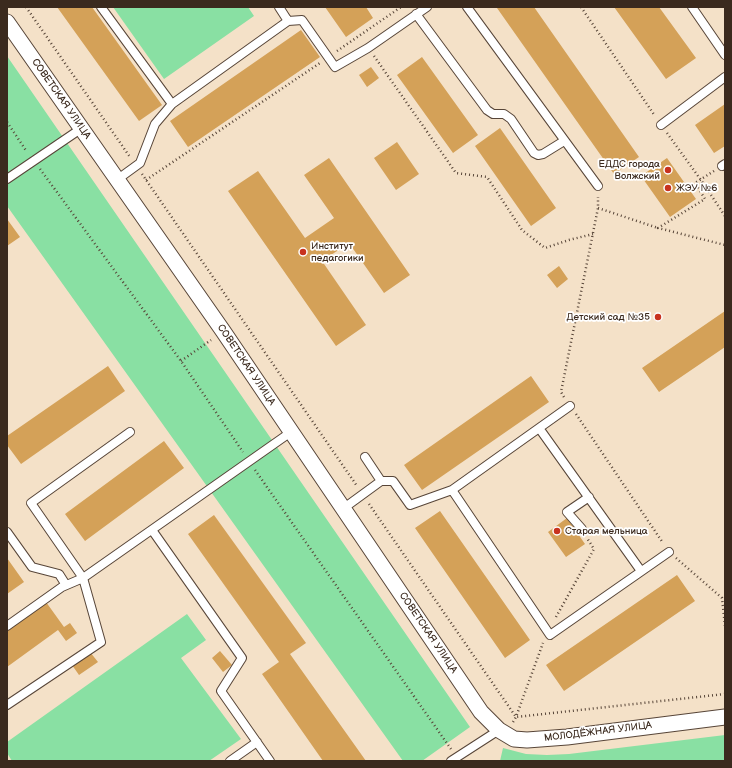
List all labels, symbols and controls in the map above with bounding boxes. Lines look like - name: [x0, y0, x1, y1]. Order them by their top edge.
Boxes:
- street label: СОВЕТСКАЯ УЛИЦА: [29, 57, 93, 141]
- place label: ЕДДС города Волжский: [599, 158, 660, 182]
- marker: ЕДДС города Волжский: [663, 165, 673, 175]
- place label: ЖЭУ №6: [676, 182, 717, 194]
- marker: ЖЭУ №6: [663, 183, 673, 193]
- place label: Институт педагогики: [311, 240, 364, 264]
- marker: Институт педагогики: [298, 247, 308, 257]
- place label: Детский сад №35: [566, 311, 650, 323]
- marker: Детский сад №35: [653, 312, 663, 322]
- street label: СОВЕТСКАЯ УЛИЦА: [214, 322, 278, 408]
- place label: Старая мельница: [565, 525, 648, 537]
- marker: Старая мельница: [552, 526, 562, 536]
- street label: СОВЕТСКАЯ УЛИЦА: [396, 590, 460, 676]
- street label: МОЛОДЁЖНАЯ УЛИЦА: [543, 719, 653, 745]

